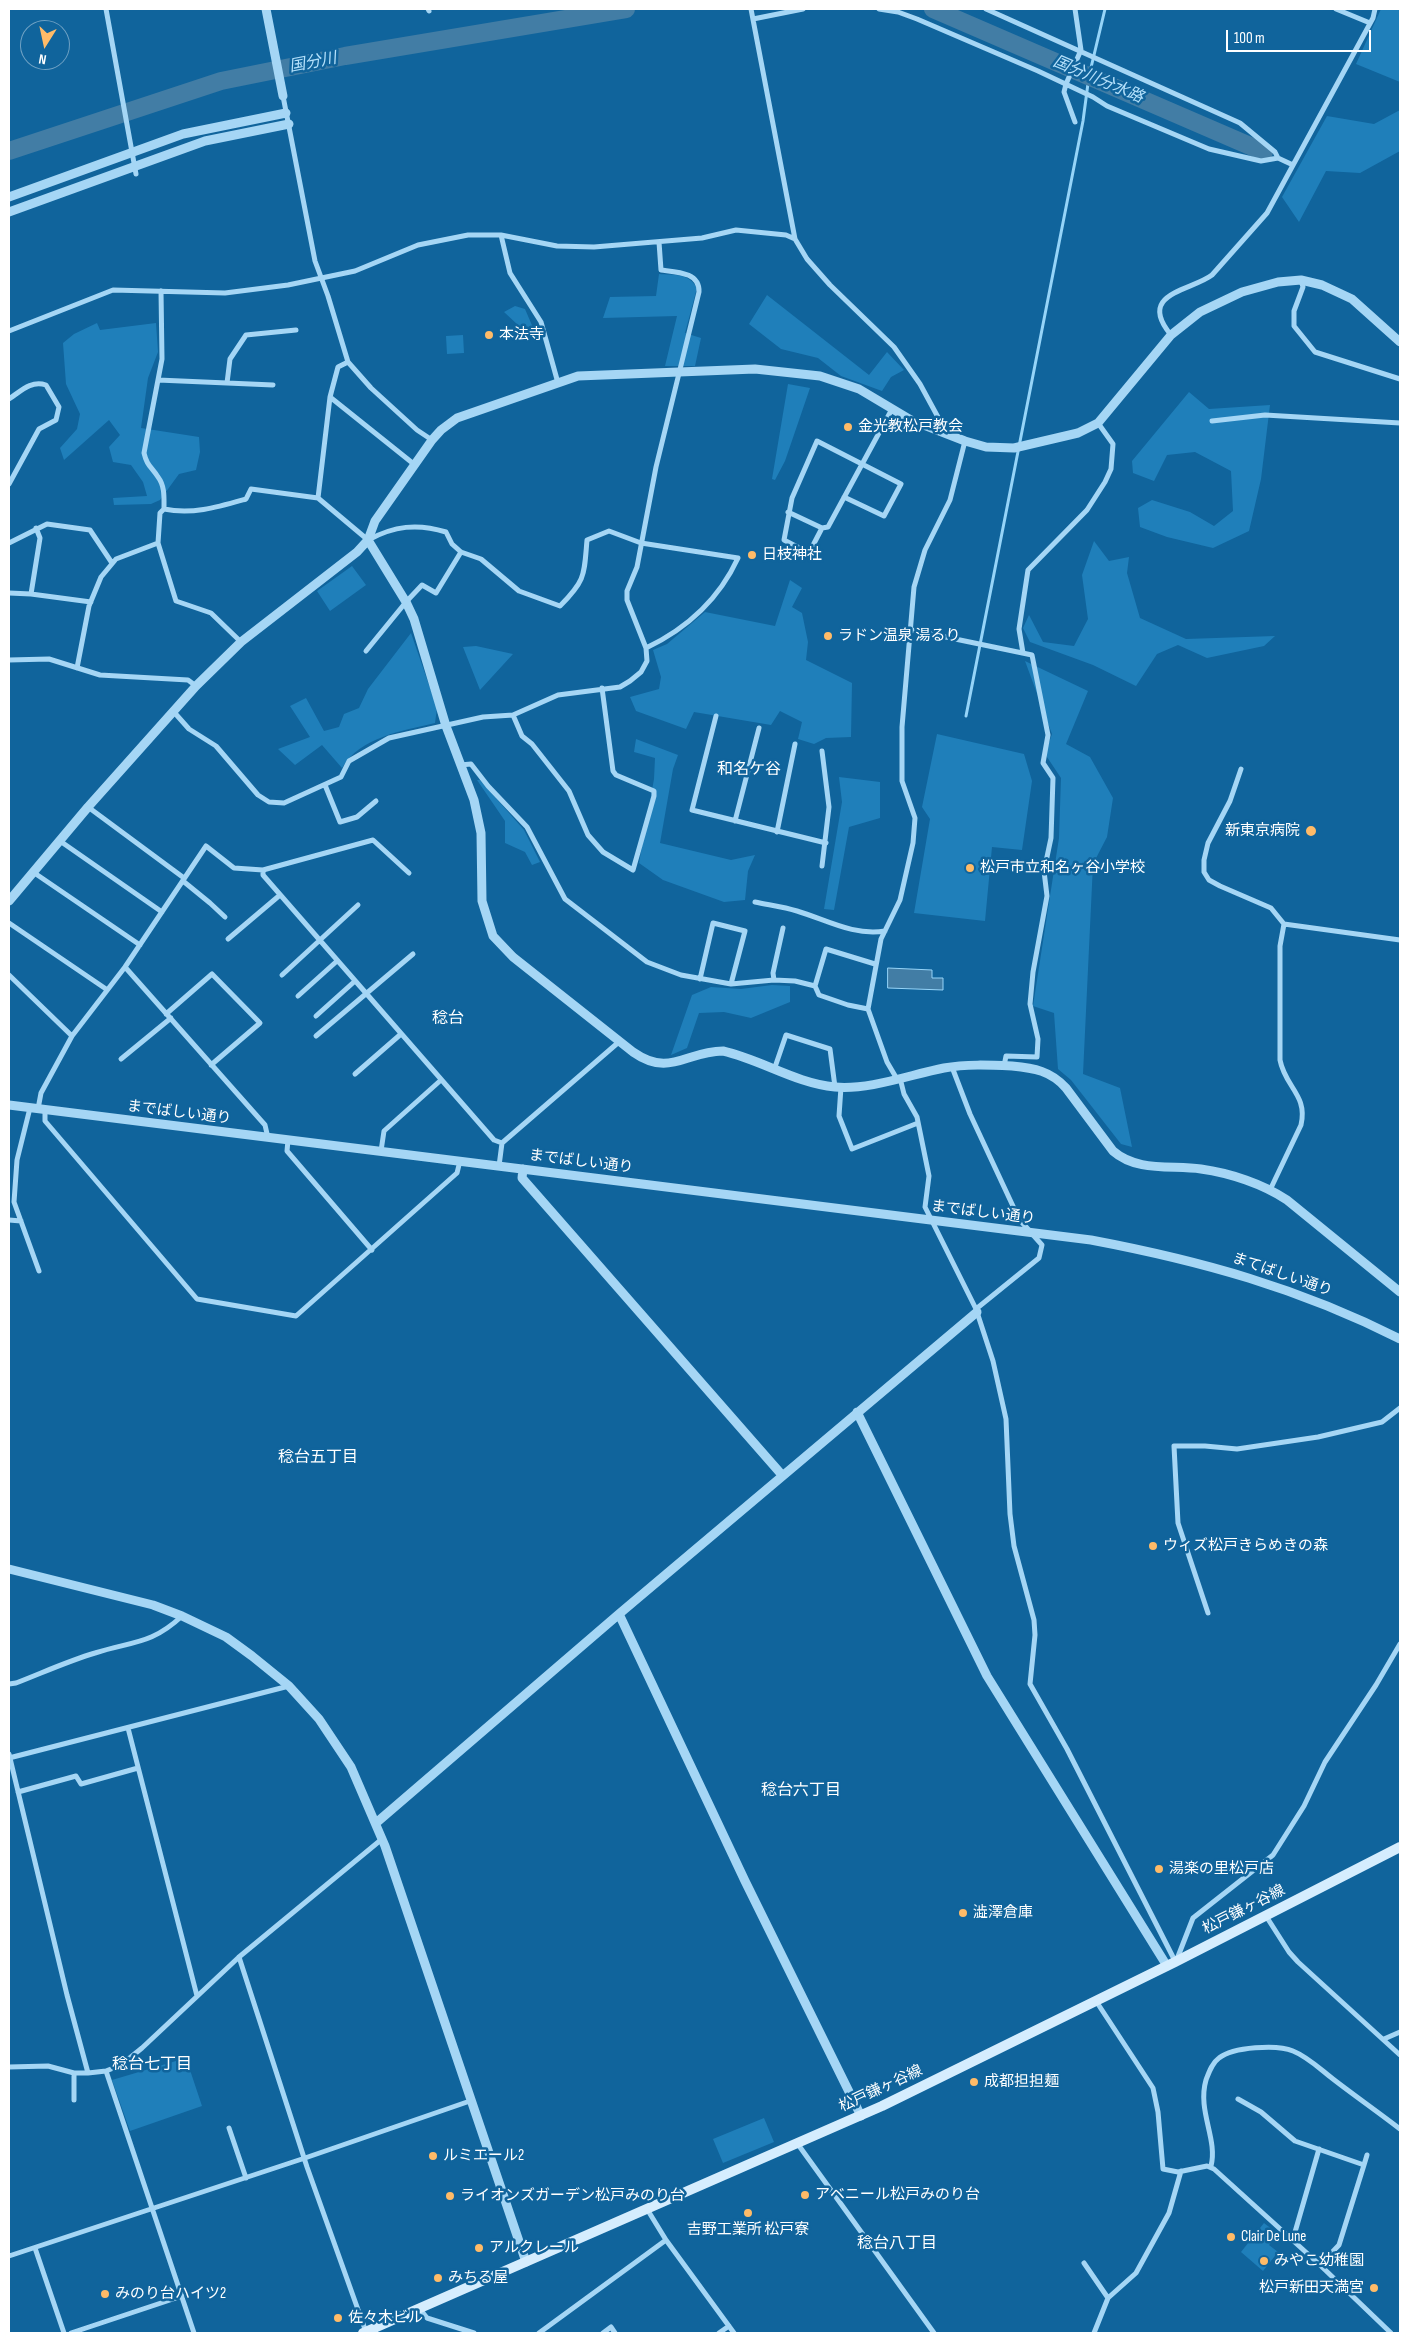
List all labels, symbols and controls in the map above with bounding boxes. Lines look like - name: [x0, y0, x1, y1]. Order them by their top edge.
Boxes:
- north arrow: [20, 20, 70, 70]
- scale bar: [1229, 20, 1374, 52]
- text: 100 m: [1234, 29, 1265, 48]
- water label: 国分川: [288, 49, 338, 77]
- text: N: [37, 50, 48, 68]
- water label: 国分川分水路: [1050, 52, 1146, 108]
- place label: 本法寺: [499, 326, 544, 344]
- marker: 本法寺: [483, 329, 495, 341]
- place label: 金光教松戸教会: [858, 418, 963, 436]
- marker: 金光教松戸教会: [842, 421, 854, 433]
- place label: 日枝神社: [762, 546, 822, 564]
- marker: 日枝神社: [746, 549, 758, 561]
- place label: ラドン温泉 湯るり: [838, 627, 960, 645]
- marker: ラドン温泉 湯るり: [822, 630, 834, 642]
- district label: 和名ケ谷: [717, 760, 781, 780]
- place label: 新東京病院: [1225, 822, 1300, 840]
- marker: 新東京病院: [1304, 824, 1318, 838]
- place label: 松戸市立和名ヶ谷小学校: [980, 859, 1145, 877]
- marker: 松戸市立和名ヶ谷小学校: [964, 862, 976, 874]
- district label: 稔台: [432, 1009, 464, 1029]
- street label: までばしい通り: [126, 1098, 232, 1128]
- street label: までばしい通り: [528, 1147, 634, 1177]
- street label: までばしい通り: [930, 1198, 1036, 1228]
- street label: まてばしい通り: [1229, 1249, 1335, 1301]
- district label: 稔台五丁目: [278, 1448, 358, 1468]
- place label: ウィズ松戸きらめきの森: [1163, 1537, 1328, 1555]
- marker: ウィズ松戸きらめきの森: [1147, 1540, 1159, 1552]
- district label: 稔台六丁目: [761, 1781, 841, 1801]
- place label: 湯楽の里松戸店: [1169, 1860, 1274, 1878]
- marker: 湯楽の里松戸店: [1153, 1863, 1165, 1875]
- street label: 松戸鎌ヶ谷線: [1200, 1882, 1288, 1938]
- place label: 澁澤倉庫: [973, 1904, 1033, 1922]
- marker: 澁澤倉庫: [957, 1907, 969, 1919]
- district label: 稔台七丁目: [112, 2055, 192, 2075]
- street label: 松戸鎌ヶ谷線: [836, 2062, 926, 2116]
- place label: 成都担担麺: [984, 2073, 1059, 2091]
- marker: 成都担担麺: [968, 2076, 980, 2088]
- place label: ルミエール2: [443, 2147, 524, 2165]
- marker: ルミエール2: [427, 2150, 439, 2162]
- place label: アベニール松戸みのり台: [815, 2186, 980, 2204]
- place label: ライオンズガーデン松戸みのり台: [460, 2187, 685, 2205]
- marker: アベニール松戸みのり台: [799, 2189, 811, 2201]
- marker: ライオンズガーデン松戸みのり台: [444, 2190, 456, 2202]
- marker: 吉野工業所 松戸寮: [742, 2207, 754, 2219]
- place label: 吉野工業所 松戸寮: [687, 2221, 809, 2239]
- place label: Clair De Lune: [1241, 2228, 1306, 2246]
- marker: Clair De Lune: [1225, 2231, 1237, 2243]
- district label: 稔台八丁目: [857, 2234, 937, 2254]
- place label: アルクレール: [489, 2239, 579, 2257]
- marker: アルクレール: [473, 2242, 485, 2254]
- place label: みやこ幼稚園: [1274, 2252, 1364, 2270]
- marker: みやこ幼稚園: [1258, 2255, 1270, 2267]
- place label: みちる屋: [448, 2269, 508, 2287]
- marker: みちる屋: [432, 2272, 444, 2284]
- place label: 松戸新田天満宮: [1259, 2279, 1364, 2297]
- marker: 松戸新田天満宮: [1368, 2282, 1380, 2294]
- place label: みのり台ハイツ2: [115, 2285, 226, 2303]
- marker: みのり台ハイツ2: [99, 2288, 111, 2300]
- place label: 佐々木ビル: [348, 2309, 423, 2327]
- marker: 佐々木ビル: [332, 2312, 344, 2324]

